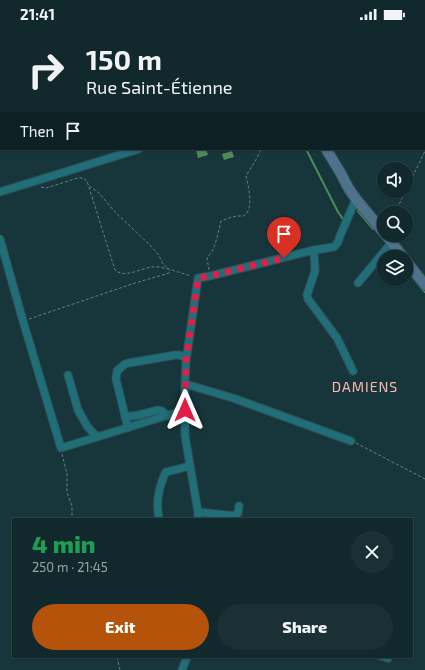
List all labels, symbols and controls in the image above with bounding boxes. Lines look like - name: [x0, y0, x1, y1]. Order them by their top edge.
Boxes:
- text: 21:41: [20, 5, 55, 23]
- text: 150 m: [86, 42, 162, 76]
- icon: right: [20, 44, 72, 96]
- text: Rue Saint-Étienne: [86, 76, 233, 98]
- icon: arrive: [62, 120, 84, 142]
- text: Then: [20, 122, 54, 140]
- map controls: [377, 162, 413, 286]
- button: sound: [377, 162, 413, 198]
- button: search: [377, 206, 413, 242]
- pin: [267, 217, 301, 258]
- icon: arrive: [273, 223, 295, 245]
- button: layers: [377, 250, 413, 286]
- district label: DAMIENS: [332, 378, 398, 395]
- position arrow: [164, 389, 206, 431]
- text: 4 min: [32, 529, 96, 558]
- button: close: [351, 531, 393, 573]
- text: 250 m · 21:45: [32, 559, 108, 575]
- button: Exit: [32, 604, 209, 650]
- button: Share: [217, 604, 393, 650]

